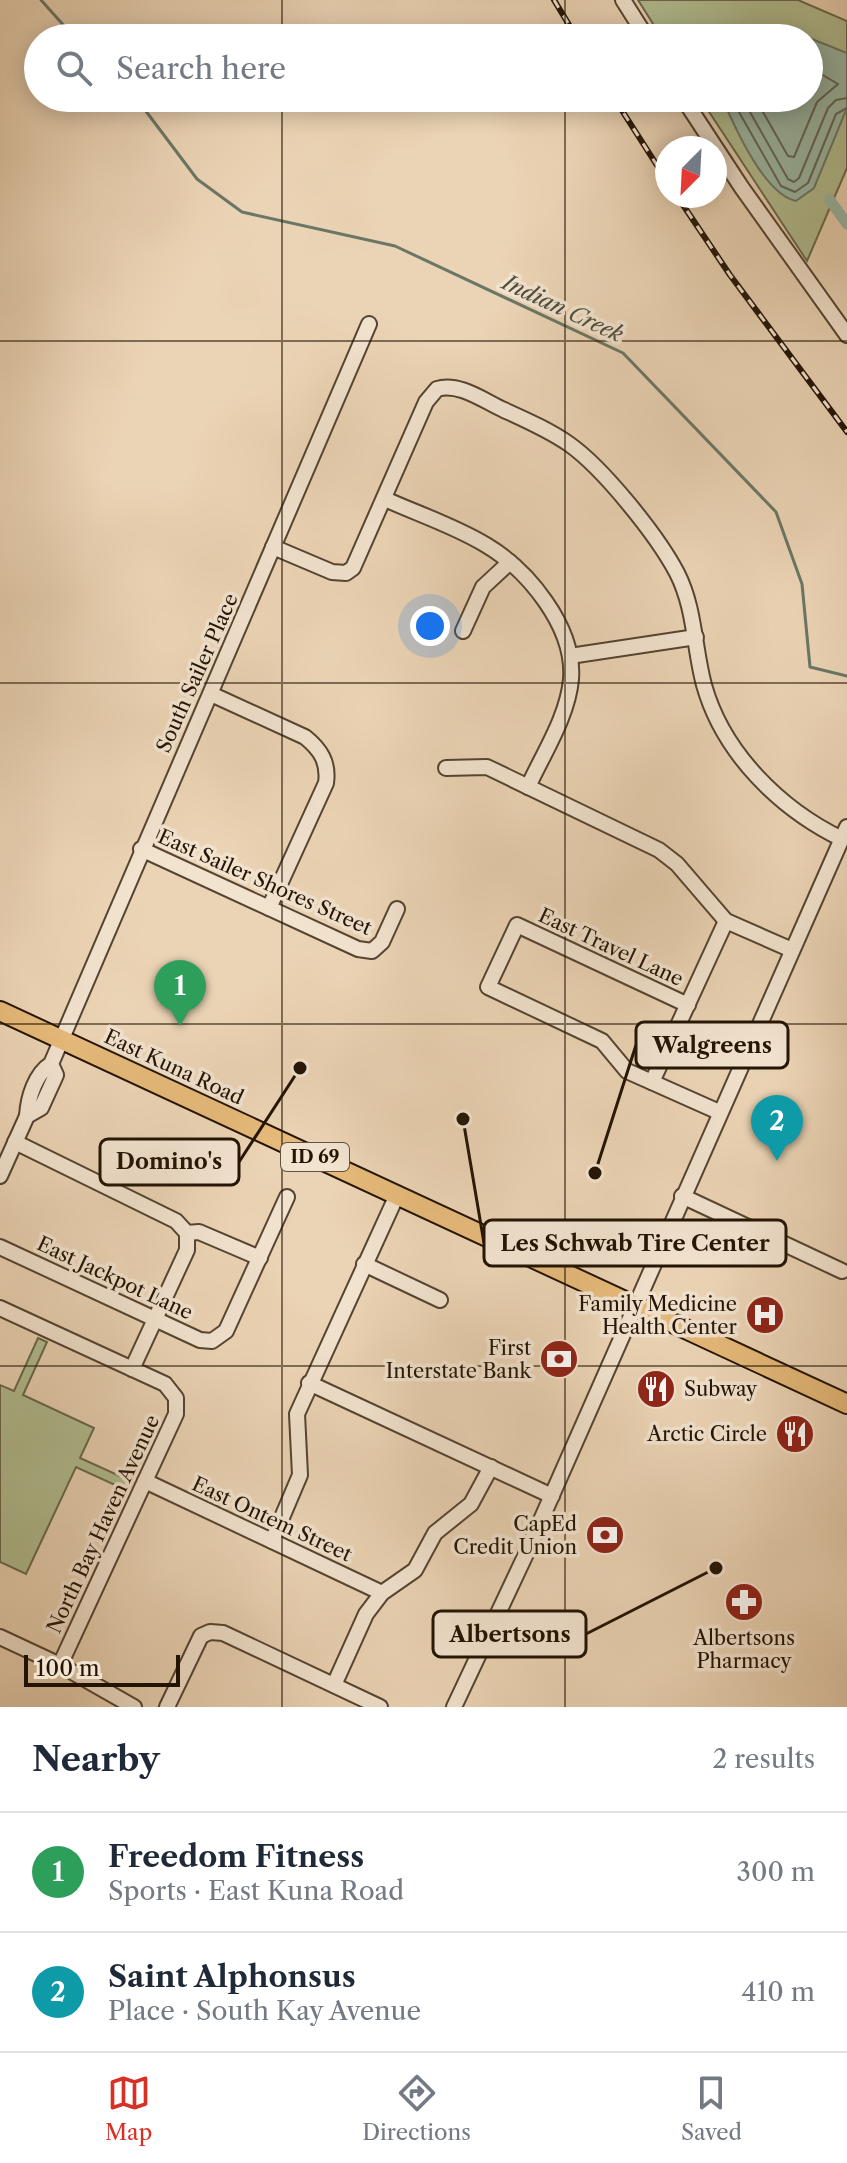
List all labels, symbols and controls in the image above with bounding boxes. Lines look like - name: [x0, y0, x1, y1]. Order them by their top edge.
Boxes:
- search box: [24, 24, 823, 112]
- icon: search: [52, 46, 96, 90]
- text: Search here: [116, 50, 286, 87]
- north arrow: [655, 136, 727, 208]
- water label: Indian Creek: [496, 268, 628, 348]
- street label: South Sailer Place: [151, 590, 243, 756]
- your location: [410, 606, 450, 646]
- street label: East Sailer Shores Street: [155, 824, 375, 940]
- street label: East Travel Lane: [535, 903, 687, 991]
- pin: 1: [154, 960, 206, 1026]
- callout: Walgreens: [636, 1022, 788, 1068]
- street label: East Kuna Road: [101, 1024, 247, 1110]
- text: Walgreens: [651, 1032, 772, 1059]
- pin: 2: [751, 1095, 803, 1161]
- callout: Domino's: [100, 1139, 239, 1185]
- road number: ID 69: [281, 1143, 349, 1171]
- text: Domino's: [116, 1148, 222, 1175]
- callout: Les Schwab Tire Center: [484, 1220, 786, 1266]
- text: Les Schwab Tire Center: [500, 1230, 770, 1257]
- street label: East Jackpot Lane: [33, 1231, 197, 1325]
- place label: Family Medicine Health Center: [578, 1292, 738, 1339]
- hospital icon: Family Medicine Health Center: [744, 1294, 786, 1336]
- place label: First Interstate Bank: [386, 1336, 532, 1383]
- bank icon: First Interstate Bank: [538, 1338, 580, 1380]
- restaurant icon: Subway: [635, 1368, 677, 1410]
- place label: Subway: [684, 1377, 758, 1401]
- street label: North Bay Haven Avenue: [42, 1411, 164, 1637]
- restaurant icon: Arctic Circle: [774, 1413, 816, 1455]
- place label: Arctic Circle: [646, 1422, 767, 1446]
- street label: East Ontem Street: [188, 1471, 356, 1567]
- place label: CapEd Credit Union: [453, 1512, 577, 1559]
- bank icon: CapEd Credit Union: [584, 1514, 626, 1556]
- pharmacy icon: Albertsons Pharmacy: [723, 1581, 765, 1623]
- callout: Albertsons: [433, 1611, 586, 1657]
- text: Albertsons: [448, 1621, 571, 1648]
- place label: Albertsons Pharmacy: [692, 1626, 795, 1673]
- scale bar: [24, 1651, 180, 1687]
- text: 100 m: [36, 1655, 99, 1682]
- text: Nearby: [32, 1738, 160, 1780]
- text: 2 results: [712, 1743, 815, 1775]
- text: Freedom Fitness: [108, 1838, 364, 1875]
- text: 1: [52, 1856, 64, 1888]
- text: 300 m: [737, 1856, 815, 1888]
- text: Sports · East Kuna Road: [108, 1875, 404, 1907]
- text: Saint Alphonsus: [108, 1958, 356, 1995]
- text: 2: [50, 1976, 66, 2008]
- text: 410 m: [741, 1976, 815, 2008]
- text: Place · South Kay Avenue: [108, 1995, 421, 2027]
- tab: Map: [105, 2071, 152, 2146]
- tab: Directions: [362, 2071, 471, 2146]
- tab: Saved: [681, 2071, 742, 2146]

